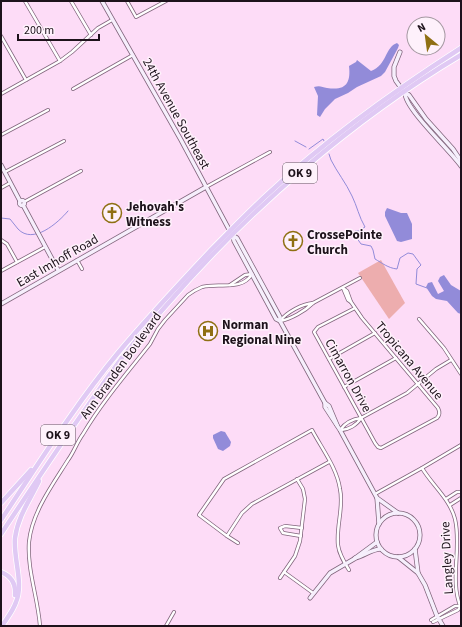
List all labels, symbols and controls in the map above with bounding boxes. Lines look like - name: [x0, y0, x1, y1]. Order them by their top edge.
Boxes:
- scale bar: [18, 16, 99, 42]
- north arrow: [406, 16, 446, 56]
- text: N: [415, 19, 428, 36]
- text: 200 m: [24, 22, 54, 39]
- street label: 24th Avenue Southeast: [138, 55, 214, 173]
- road number: OK 9: [283, 163, 317, 183]
- place label: Jehovah's Witness: [126, 198, 184, 231]
- church icon: Jehovah's Witness: [101, 202, 123, 224]
- place label: CrossePointe Church: [307, 226, 382, 259]
- street label: East Imhoff Road: [13, 230, 102, 292]
- church icon: CrossePointe Church: [282, 230, 304, 252]
- street label: Ann Branden Boulevard: [76, 308, 166, 423]
- place label: Norman Regional Nine: [222, 316, 301, 349]
- street label: Tropicana Avenue: [371, 318, 447, 404]
- hospital icon: Norman Regional Nine: [197, 320, 219, 342]
- street label: Cimarron Drive: [320, 335, 376, 416]
- road number: OK 9: [41, 425, 75, 445]
- street label: Langley Drive: [436, 521, 458, 595]

